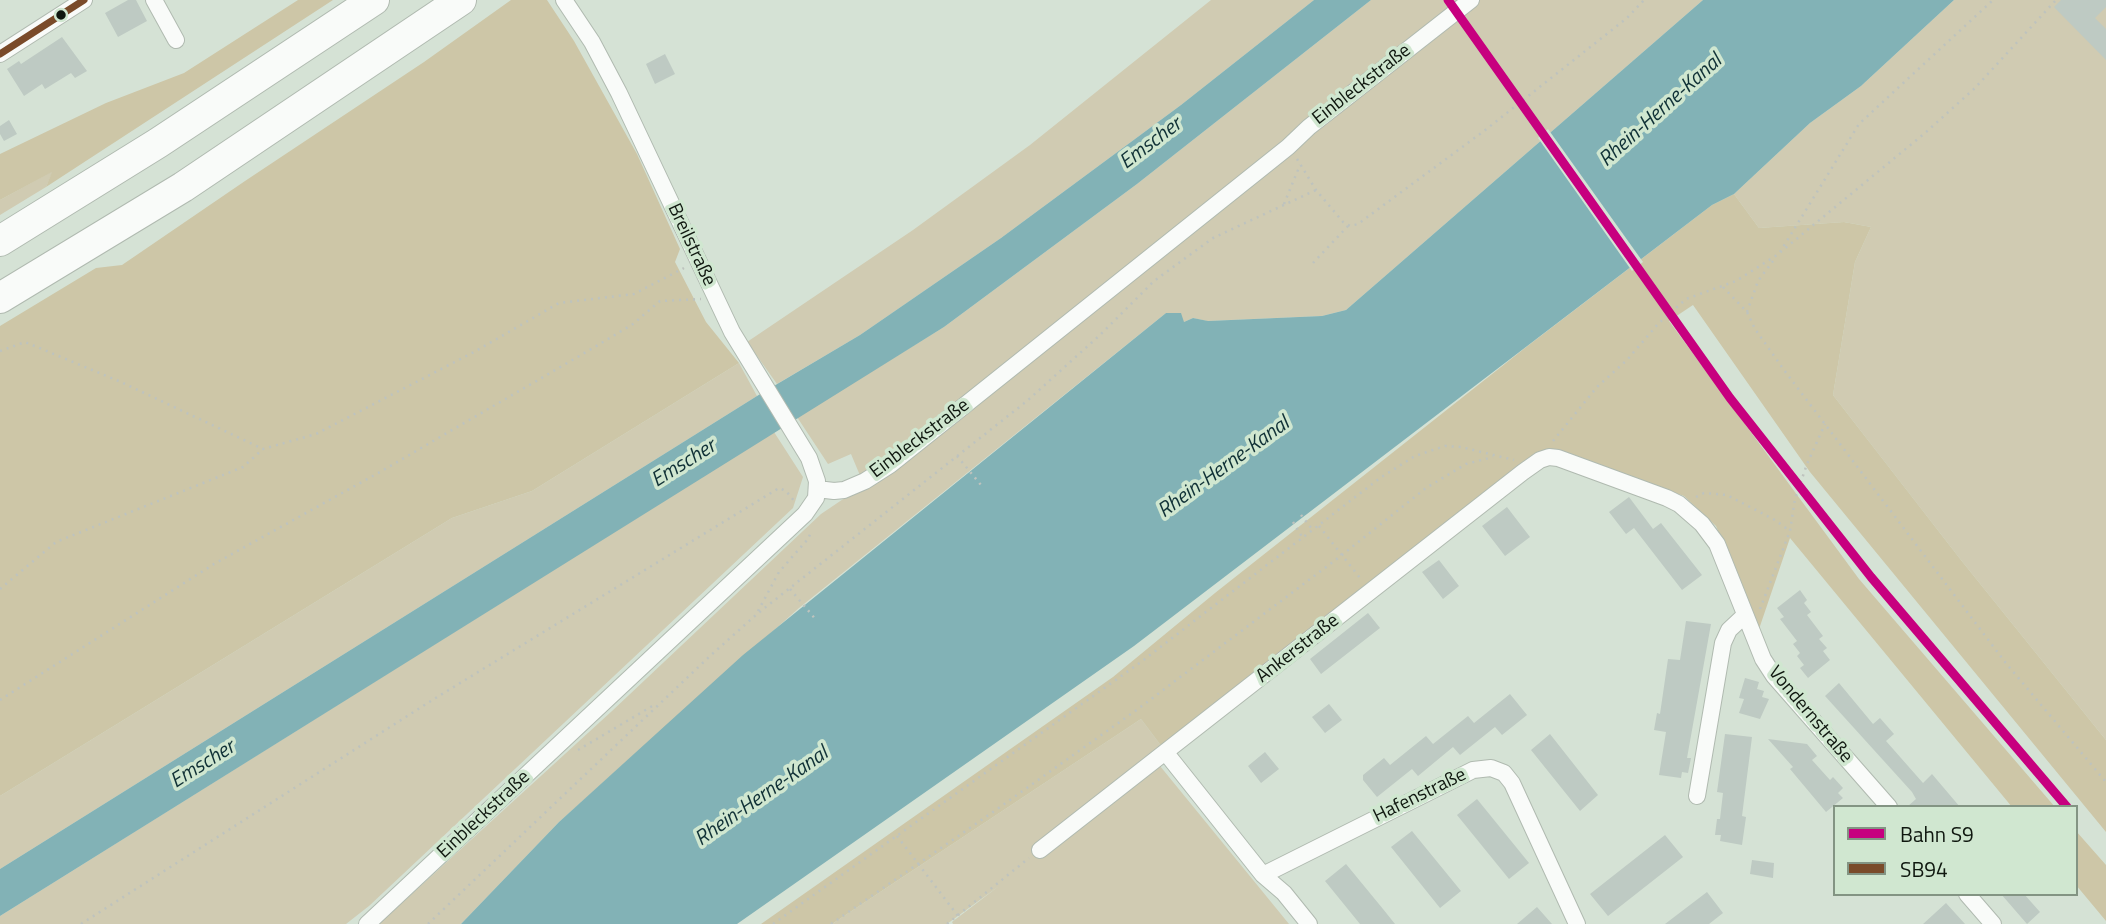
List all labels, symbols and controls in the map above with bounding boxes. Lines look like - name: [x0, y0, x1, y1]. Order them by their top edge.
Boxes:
- unlabelled marker: [54, 8, 68, 22]
- street label: Einbleckstraße: [1308, 40, 1416, 130]
- water label: Rhein-Herne-Kanal: [1594, 49, 1728, 173]
- water label: Emscher: [1115, 113, 1187, 175]
- street label: Breilstraße: [662, 200, 720, 290]
- street label: Einbleckstraße: [866, 394, 974, 484]
- water label: Rhein-Herne-Kanal: [1153, 412, 1295, 524]
- water label: Emscher: [647, 434, 721, 494]
- street label: Ankerstraße: [1252, 610, 1344, 688]
- street label: Vondernstraße: [1763, 662, 1857, 768]
- water label: Emscher: [166, 735, 240, 795]
- water label: Rhein-Herne-Kanal: [691, 742, 833, 852]
- street label: Hafenstraße: [1370, 764, 1470, 828]
- street label: Einbleckstraße: [433, 766, 535, 864]
- legend: [1833, 805, 2078, 896]
- text: Bahn S9: [1900, 818, 1974, 850]
- text: SB94: [1900, 853, 1948, 885]

